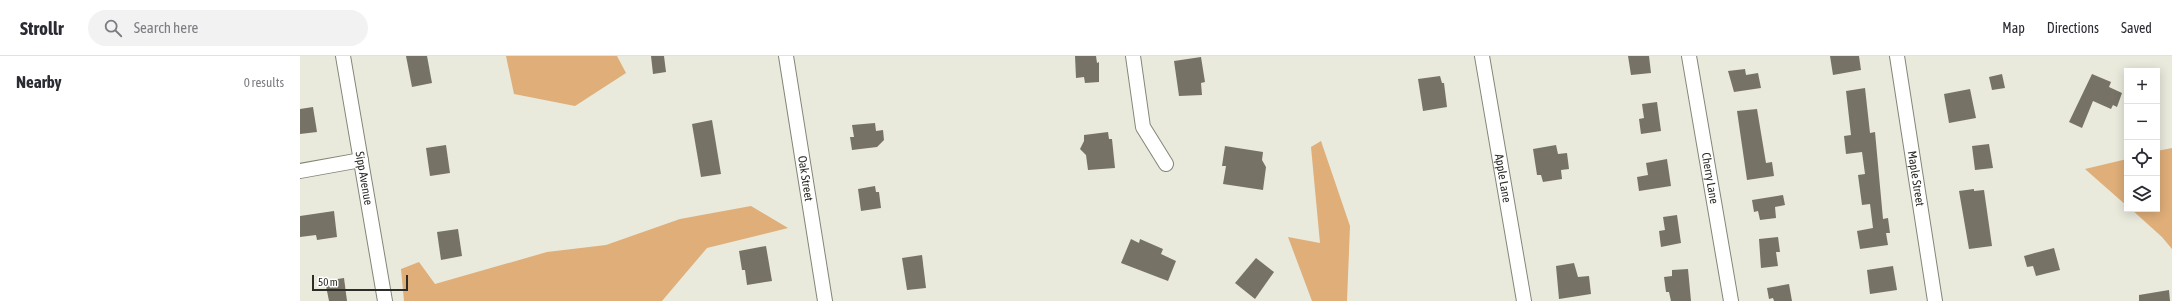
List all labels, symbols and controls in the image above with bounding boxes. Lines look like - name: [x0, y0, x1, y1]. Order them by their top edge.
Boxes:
- search box: [88, 10, 368, 46]
- text: Strollr: [20, 17, 64, 39]
- icon: search: [102, 17, 124, 39]
- text: Search here: [134, 19, 198, 36]
- text: Map: [2002, 20, 2025, 36]
- text: Directions: [2047, 20, 2099, 36]
- text: Saved: [2121, 20, 2152, 36]
- map controls: [2124, 68, 2160, 212]
- button: +: [2124, 68, 2160, 104]
- text: Nearby: [16, 72, 62, 92]
- text: 0 results: [244, 75, 284, 90]
- button: −: [2124, 104, 2160, 140]
- button: locate: [2124, 140, 2160, 176]
- street label: Sipp Avenue: [352, 150, 375, 206]
- street label: Maple Street: [1905, 150, 1927, 208]
- street label: Cherry Lane: [1699, 151, 1721, 205]
- street label: Apple Lane: [1492, 153, 1514, 204]
- street label: Oak Street: [795, 155, 816, 203]
- button: layers: [2124, 176, 2160, 212]
- scale bar: [312, 273, 408, 292]
- text: 50 m: [318, 276, 338, 288]

